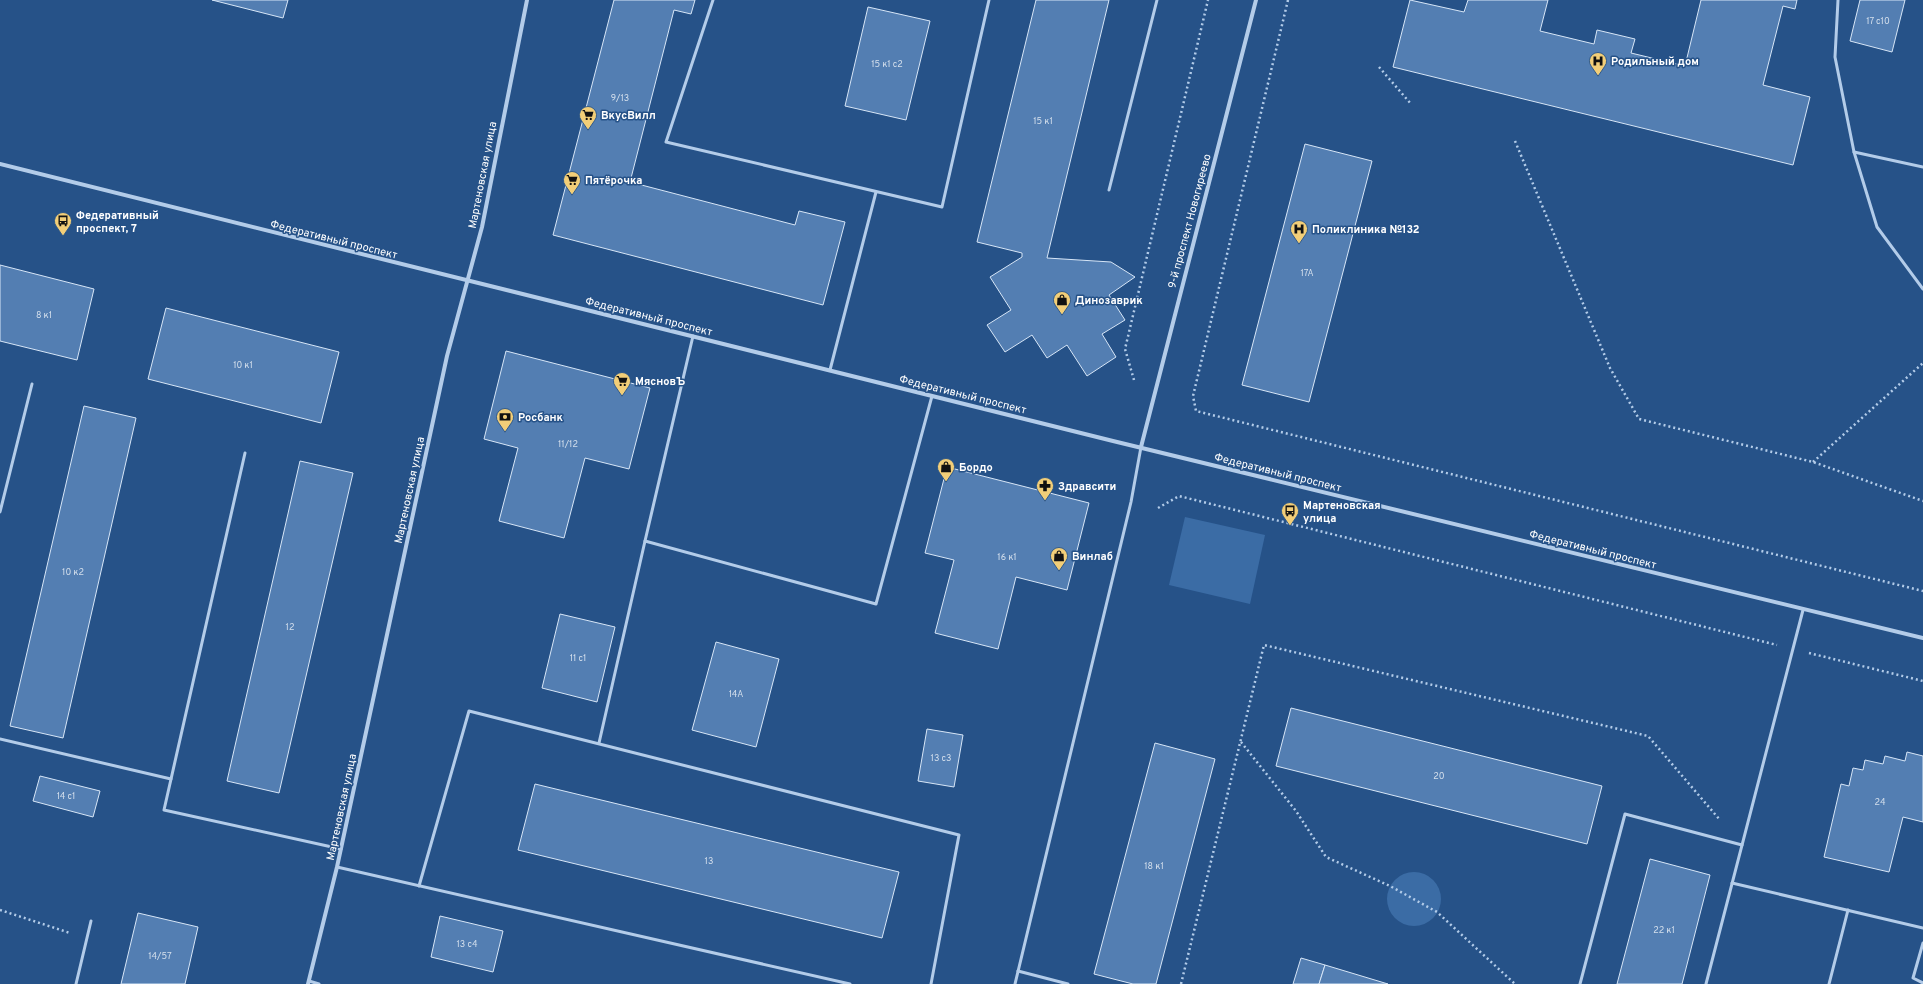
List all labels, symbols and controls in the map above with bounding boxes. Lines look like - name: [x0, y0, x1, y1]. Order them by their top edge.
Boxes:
- house number: 17 с10: [1866, 16, 1890, 27]
- hospital icon: Родильный дом: [1588, 51, 1608, 76]
- place label: Родильный дом: [1611, 55, 1699, 69]
- house number: 15 к1 с2: [871, 59, 903, 70]
- house number: 9/13: [611, 93, 629, 104]
- supermarket icon: ВкусВилл: [578, 105, 598, 130]
- place label: ВкусВилл: [601, 109, 656, 123]
- house number: 15 к1: [1033, 116, 1053, 127]
- street label: Мартеновская улица: [466, 120, 500, 230]
- street label: 9-й проспект Новогиреево: [1165, 152, 1215, 290]
- supermarket icon: Пятёрочка: [562, 170, 582, 195]
- place label: Пятёрочка: [585, 174, 643, 188]
- place label: Федеративный проспект, 7: [76, 209, 159, 236]
- bus stop icon: Федеративный проспект, 7: [53, 211, 73, 236]
- street label: Федеративный проспект: [269, 217, 399, 263]
- hospital icon: Поликлиника №132: [1289, 219, 1309, 244]
- place label: Поликлиника №132: [1312, 223, 1420, 237]
- house number: 17А: [1300, 268, 1314, 279]
- shop icon: Динозаврик: [1052, 290, 1072, 315]
- street label: Федеративный проспект: [584, 294, 714, 340]
- place label: Динозаврик: [1075, 294, 1143, 308]
- house number: 8 к1: [36, 310, 52, 321]
- house number: 10 к1: [233, 360, 253, 371]
- supermarket icon: МясновЪ: [612, 371, 632, 396]
- street label: Федеративный проспект: [898, 372, 1028, 418]
- place label: МясновЪ: [635, 375, 685, 389]
- bank icon: Росбанк: [495, 407, 515, 432]
- place label: Росбанк: [518, 411, 564, 425]
- street label: Мартеновская улица: [392, 435, 428, 545]
- house number: 11/12: [558, 439, 578, 450]
- street label: Федеративный проспект: [1213, 450, 1343, 496]
- shop icon: Бордо: [936, 457, 956, 482]
- place label: Бордо: [959, 461, 993, 475]
- pharmacy icon: Здравсити: [1035, 476, 1055, 501]
- place label: Здравсити: [1058, 480, 1116, 494]
- place label: Мартеновская улица: [1303, 499, 1381, 526]
- bus stop icon: Мартеновская улица: [1280, 501, 1300, 526]
- street label: Федеративный проспект: [1528, 527, 1658, 573]
- shop icon: Винлаб: [1049, 546, 1069, 571]
- place label: Винлаб: [1072, 550, 1113, 564]
- house number: 16 к1: [997, 552, 1017, 563]
- house number: 10 к2: [62, 567, 84, 578]
- house number: 12: [286, 622, 294, 633]
- house number: 11 с1: [570, 653, 586, 664]
- house number: 14А: [729, 689, 743, 700]
- street label: Мартеновская улица: [324, 752, 360, 862]
- house number: 13 c3: [931, 753, 951, 764]
- house number: 20: [1433, 771, 1445, 782]
- house number: 14 c1: [57, 791, 75, 802]
- house number: 24: [1874, 797, 1886, 808]
- house number: 13: [705, 856, 713, 867]
- house number: 18 к1: [1144, 861, 1164, 872]
- house number: 22 к1: [1653, 925, 1675, 936]
- house number: 13 c4: [457, 939, 478, 950]
- house number: 14/57: [148, 951, 172, 962]

